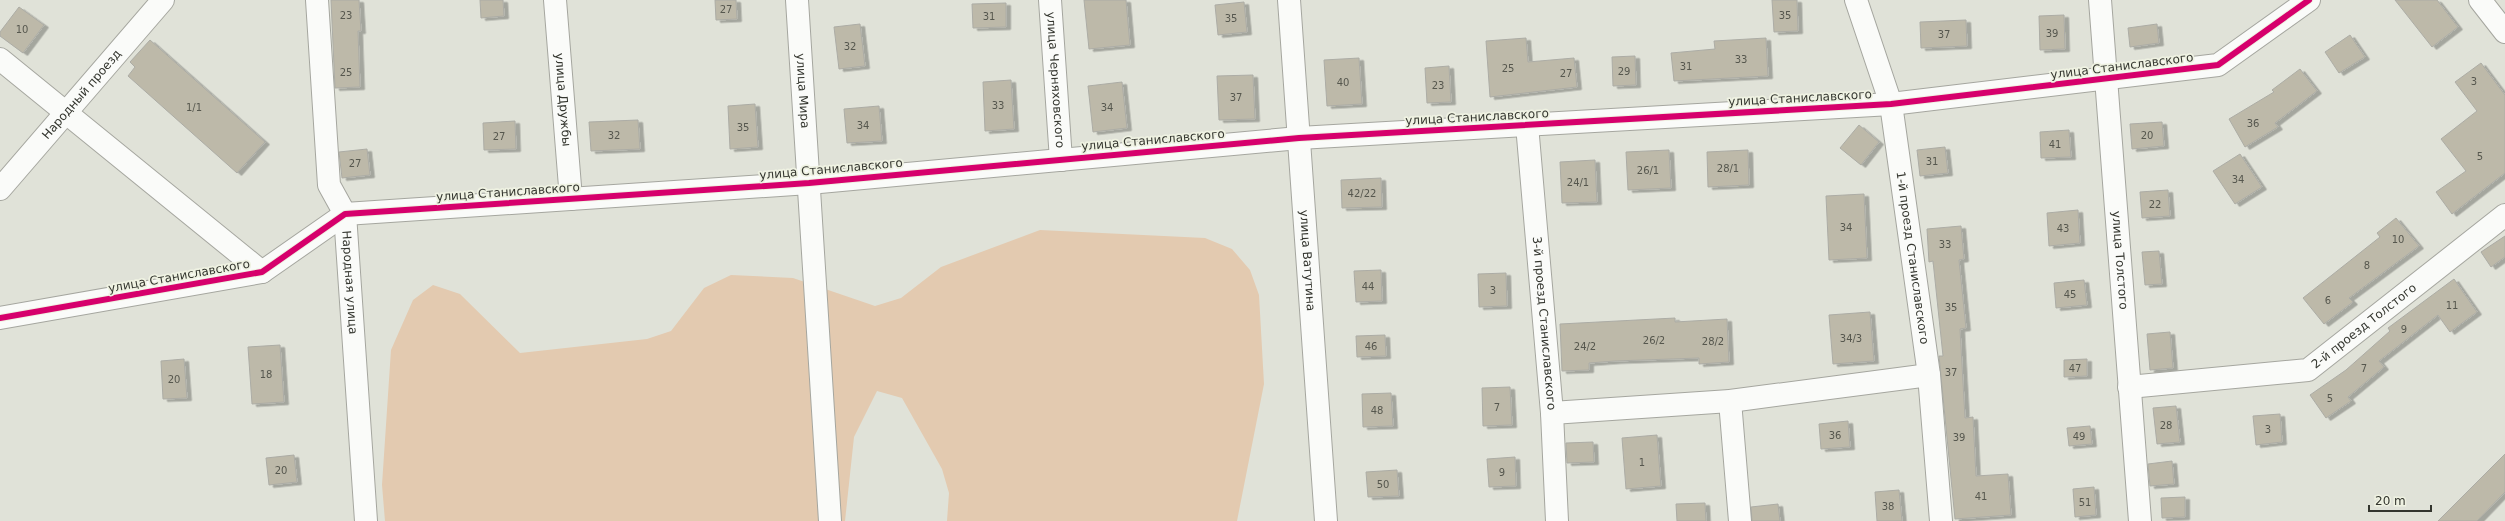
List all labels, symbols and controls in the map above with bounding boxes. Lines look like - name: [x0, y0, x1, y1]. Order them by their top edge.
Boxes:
- house number: 27: [720, 4, 732, 15]
- house number: 23: [340, 10, 352, 21]
- house number: 35: [1779, 10, 1791, 21]
- house number: 31: [983, 11, 995, 22]
- street label: улица Черняховского: [1044, 11, 1067, 148]
- house number: 35: [1225, 13, 1237, 24]
- house number: 10: [16, 24, 28, 35]
- house number: 39: [2046, 28, 2058, 39]
- house number: 37: [1938, 29, 1950, 40]
- house number: 32: [844, 41, 856, 52]
- street label: Народный проезд: [39, 47, 124, 142]
- street label: улица Станиславского: [2050, 50, 2194, 82]
- street label: улица Дружбы: [552, 52, 574, 147]
- street label: улица Мира: [793, 53, 812, 129]
- house number: 33: [1735, 54, 1747, 65]
- house number: 31: [1680, 61, 1692, 72]
- house number: 25: [1502, 63, 1514, 74]
- house number: 29: [1618, 66, 1630, 77]
- house number: 25: [340, 67, 352, 78]
- house number: 27: [1560, 68, 1572, 79]
- house number: 3: [2471, 76, 2477, 87]
- house number: 40: [1337, 77, 1349, 88]
- house number: 23: [1432, 80, 1444, 91]
- street label: улица Станиславского: [1728, 87, 1872, 109]
- house number: 37: [1230, 92, 1242, 103]
- house number: 33: [992, 100, 1004, 111]
- house number: 1/1: [186, 102, 202, 113]
- house number: 34: [1101, 102, 1113, 113]
- street label: улица Станиславского: [1405, 106, 1549, 128]
- house number: 36: [2247, 118, 2259, 129]
- house number: 34: [857, 120, 869, 131]
- house number: 35: [737, 122, 749, 133]
- street label: улица Станиславского: [1081, 127, 1225, 153]
- house number: 32: [608, 130, 620, 141]
- house number: 20: [2141, 130, 2153, 141]
- house number: 27: [493, 131, 505, 142]
- house number: 41: [2049, 139, 2061, 150]
- house number: 5: [2477, 151, 2483, 162]
- street label: улица Станиславского: [759, 156, 903, 182]
- house number: 31: [1926, 156, 1938, 167]
- house number: 27: [349, 158, 361, 169]
- house number: 28/1: [1717, 163, 1739, 174]
- house number: 26/1: [1637, 165, 1659, 176]
- street label: 1-й проезд Станиславского: [1894, 170, 1932, 345]
- house number: 34: [2232, 174, 2244, 185]
- house number: 24/1: [1567, 177, 1589, 188]
- street label: улица Станиславского: [436, 180, 580, 204]
- house number: 42/22: [1348, 188, 1376, 199]
- house number: 22: [2149, 199, 2161, 210]
- street label: улица Ватутина: [1297, 209, 1318, 312]
- street label: улица Толстого: [2109, 210, 2131, 310]
- house number: 34: [1840, 222, 1852, 233]
- house number: 43: [2057, 223, 2069, 234]
- street label: Народная улица: [339, 230, 360, 335]
- house number: 10: [2392, 234, 2404, 245]
- street label: 3-й проезд Станиславского: [1530, 236, 1559, 411]
- house number: 33: [1939, 239, 1951, 250]
- street label: улица Станиславского: [107, 257, 251, 295]
- house number: 8: [2364, 260, 2370, 271]
- street label: 2-й проезд Толстого: [2309, 280, 2419, 371]
- house number: 44: [1362, 281, 1374, 292]
- house number: 3: [1490, 285, 1496, 296]
- house number: 45: [2064, 289, 2076, 300]
- house number: 6: [2325, 295, 2331, 306]
- house number: 11: [2446, 300, 2458, 311]
- house number: 35: [1945, 302, 1957, 313]
- house number: 9: [2401, 324, 2407, 335]
- house number: 34/3: [1840, 333, 1862, 344]
- house number: 26/2: [1643, 335, 1665, 346]
- house number: 28/2: [1702, 336, 1724, 347]
- house number: 46: [1365, 341, 1377, 352]
- house number: 24/2: [1574, 341, 1596, 352]
- house number: 47: [2069, 363, 2081, 374]
- house number: 7: [2361, 363, 2367, 374]
- house number: 37: [1945, 367, 1957, 378]
- house number: 18: [260, 369, 272, 380]
- house number: 20: [168, 374, 180, 385]
- house number: 5: [2327, 393, 2333, 404]
- house number: 7: [1494, 402, 1500, 413]
- house number: 48: [1371, 405, 1383, 416]
- house number: 28: [2160, 420, 2172, 431]
- house number: 3: [2265, 424, 2271, 435]
- house number: 36: [1829, 430, 1841, 441]
- house number: 49: [2073, 431, 2085, 442]
- house number: 39: [1953, 432, 1965, 443]
- house number: 1: [1639, 457, 1645, 468]
- house number: 20: [275, 465, 287, 476]
- house number: 9: [1499, 467, 1505, 478]
- house number: 50: [1377, 479, 1389, 490]
- scale bar: [2369, 487, 2431, 513]
- house number: 41: [1975, 491, 1987, 502]
- text: 20 m: [2375, 494, 2406, 508]
- house number: 51: [2079, 497, 2091, 508]
- house number: 38: [1882, 501, 1894, 512]

